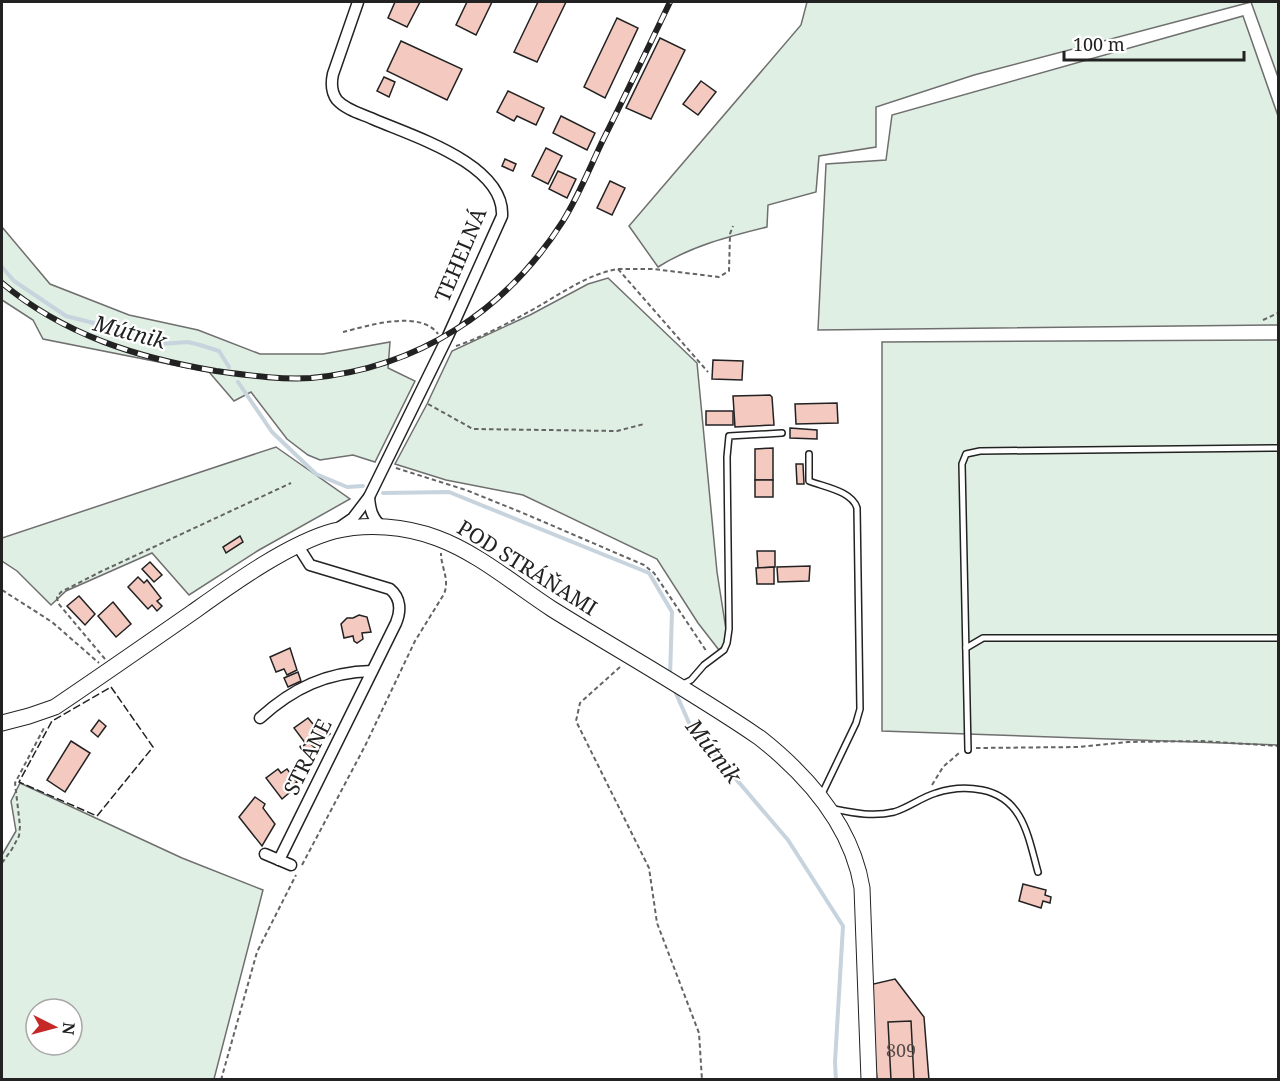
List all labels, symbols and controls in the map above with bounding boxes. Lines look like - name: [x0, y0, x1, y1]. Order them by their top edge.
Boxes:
- scale bar: [1064, 24, 1244, 62]
- text: 100 m: [1073, 32, 1125, 56]
- street label: TEHELNÁ: [428, 203, 493, 306]
- water label: Mútnik: [90, 307, 171, 356]
- street label: POD STRÁŇAMI: [452, 513, 603, 621]
- water label: Mútnik: [679, 711, 750, 790]
- street label: STRÁNE: [277, 714, 338, 799]
- north arrow: [24, 997, 84, 1057]
- text: N: [57, 1021, 81, 1036]
- house number: 809: [886, 1038, 916, 1062]

